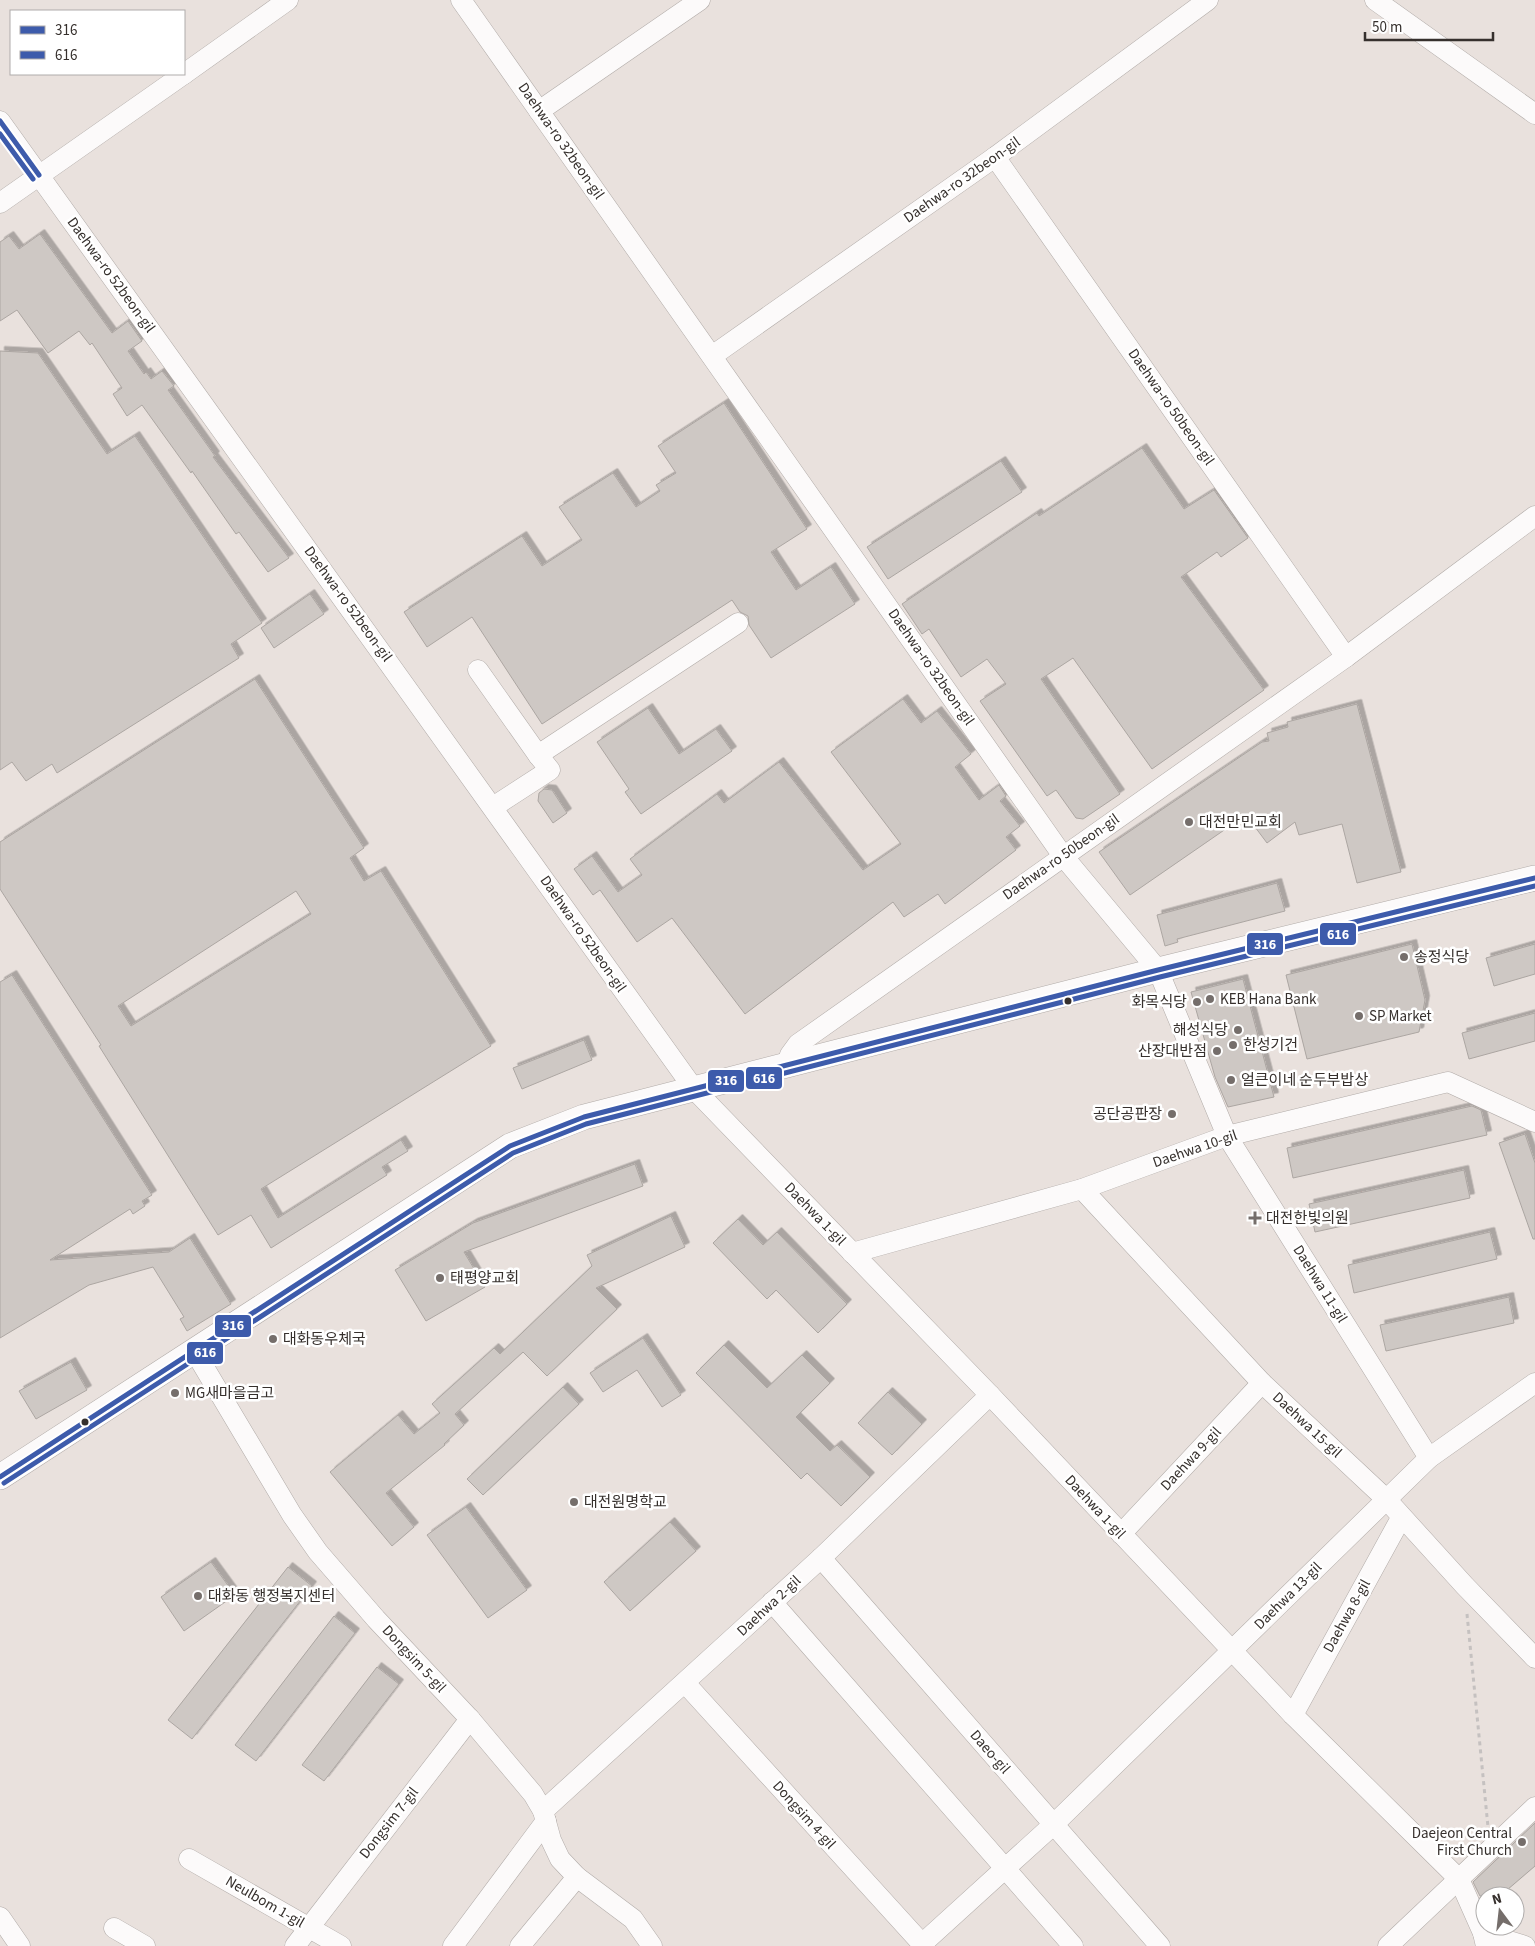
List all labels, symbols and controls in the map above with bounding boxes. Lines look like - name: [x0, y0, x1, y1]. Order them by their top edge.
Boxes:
- legend: [10, 10, 185, 75]
- scale bar: [1365, 10, 1492, 42]
- text: 50 m: [1372, 17, 1402, 38]
- text: 316: [55, 20, 77, 41]
- text: 616: [55, 45, 77, 66]
- street label: Daehwa-ro 32beon-gil: [513, 78, 609, 204]
- street label: Daehwa-ro 32beon-gil: [899, 132, 1025, 228]
- street label: Daehwa-ro 52beon-gil: [62, 213, 160, 337]
- street label: Daehwa-ro 50beon-gil: [1123, 344, 1219, 470]
- street label: Daehwa-ro 52beon-gil: [299, 542, 397, 666]
- street label: Daehwa-ro 32beon-gil: [883, 604, 979, 730]
- street label: Daehwa-ro 50beon-gil: [998, 809, 1124, 905]
- place label: 대전만민교회: [1199, 812, 1282, 833]
- marker: 대전만민교회: [1183, 816, 1195, 828]
- street label: Daehwa-ro 52beon-gil: [535, 871, 631, 997]
- line badge: 616: [1319, 922, 1357, 946]
- text: 616: [1327, 925, 1349, 945]
- line badge: 316: [1246, 932, 1284, 956]
- text: 316: [1254, 935, 1276, 955]
- place label: 송정식당: [1414, 947, 1469, 968]
- marker: 송정식당: [1398, 951, 1410, 963]
- place label: KEB Hana Bank: [1220, 989, 1317, 1010]
- place label: 화목식당: [1132, 992, 1187, 1013]
- marker: KEB Hana Bank: [1204, 993, 1216, 1005]
- unlabelled marker: [1063, 996, 1073, 1006]
- marker: 화목식당: [1191, 996, 1203, 1008]
- place label: SP Market: [1369, 1006, 1432, 1027]
- marker: SP Market: [1353, 1010, 1365, 1022]
- place label: 해성식당: [1173, 1020, 1228, 1041]
- marker: 해성식당: [1232, 1024, 1244, 1036]
- place label: 한성기건: [1243, 1035, 1298, 1056]
- marker: 한성기건: [1227, 1039, 1239, 1051]
- place label: 산장대반점: [1138, 1041, 1207, 1062]
- marker: 산장대반점: [1211, 1045, 1223, 1057]
- line badge: 616: [745, 1066, 783, 1090]
- line badge: 316: [707, 1069, 745, 1093]
- text: 616: [753, 1069, 775, 1089]
- place label: 얼큰이네 순두부밥상: [1241, 1070, 1368, 1091]
- text: 316: [715, 1071, 737, 1091]
- marker: 얼큰이네 순두부밥상: [1225, 1074, 1237, 1086]
- place label: 공단공판장: [1093, 1104, 1162, 1125]
- marker: 공단공판장: [1166, 1108, 1178, 1120]
- street label: Daehwa 10-gil: [1150, 1125, 1240, 1173]
- street label: Daehwa 1-gil: [779, 1178, 851, 1250]
- place label: 대전한빛의원: [1266, 1208, 1349, 1229]
- marker: 대전한빛의원: [1248, 1211, 1262, 1225]
- street label: Daehwa 11-gil: [1288, 1241, 1352, 1327]
- place label: 태평양교회: [450, 1268, 519, 1289]
- marker: 태평양교회: [434, 1272, 446, 1284]
- line badge: 316: [214, 1314, 252, 1338]
- text: 316: [222, 1316, 244, 1336]
- place label: 대화동우체국: [283, 1329, 366, 1350]
- marker: 대화동우체국: [267, 1333, 279, 1345]
- line badge: 616: [186, 1341, 224, 1365]
- text: 616: [194, 1343, 216, 1363]
- place label: MG새마을금고: [185, 1383, 274, 1404]
- marker: MG새마을금고: [169, 1387, 181, 1399]
- street label: Daehwa 15-gil: [1268, 1387, 1347, 1463]
- unlabelled marker: [80, 1417, 90, 1427]
- street label: Daehwa 9-gil: [1156, 1422, 1226, 1496]
- street label: Daehwa 1-gil: [1060, 1470, 1130, 1544]
- place label: 대전원명학교: [584, 1492, 667, 1513]
- marker: 대전원명학교: [568, 1496, 580, 1508]
- street label: Daehwa 13-gil: [1249, 1557, 1327, 1635]
- street label: Daehwa 2-gil: [732, 1571, 806, 1641]
- street label: Daehwa 8-gil: [1318, 1575, 1376, 1656]
- place label: 대화동 행정복지센터: [208, 1586, 335, 1607]
- marker: 대화동 행정복지센터: [192, 1590, 204, 1602]
- street label: Dongsim 5-gil: [377, 1620, 451, 1698]
- street label: Daeo-gil: [965, 1725, 1015, 1779]
- street label: Dongsim 4-gil: [768, 1776, 841, 1854]
- street label: Dongsim 7-gil: [354, 1783, 424, 1863]
- place label: Daejeon Central First Church: [1412, 1823, 1512, 1861]
- marker: Daejeon Central First Church: [1516, 1836, 1528, 1848]
- street label: Neulbom 1-gil: [222, 1871, 309, 1933]
- north arrow: [1475, 1886, 1525, 1936]
- text: N: [1490, 1889, 1504, 1910]

